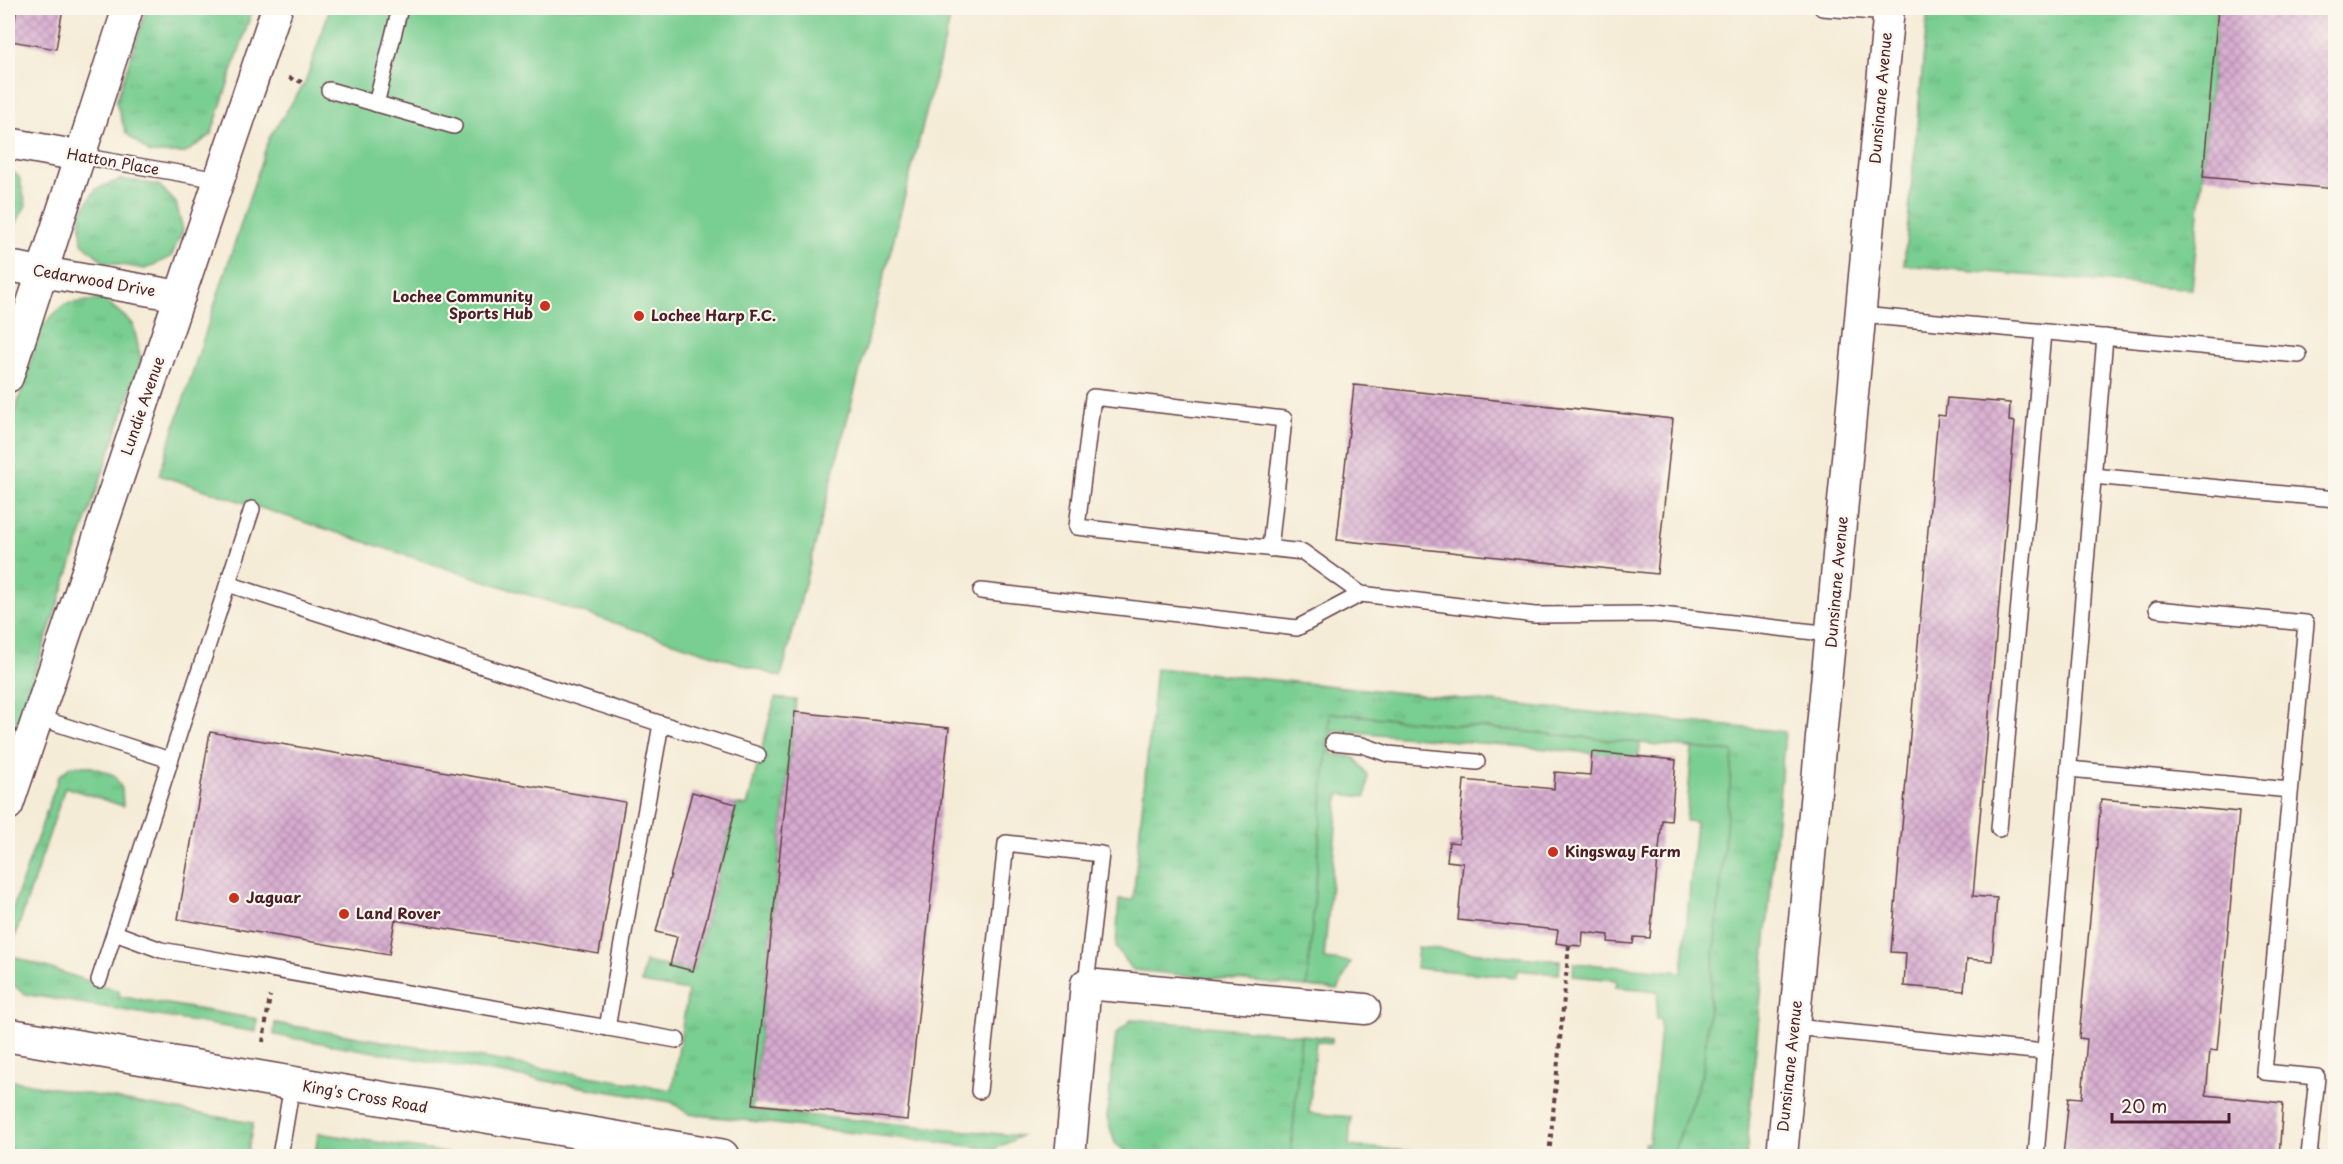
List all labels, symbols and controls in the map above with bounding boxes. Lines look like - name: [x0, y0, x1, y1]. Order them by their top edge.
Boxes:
- street label: Dunsinane Avenue: [1862, 31, 1897, 165]
- street label: Hatton Place: [65, 141, 161, 180]
- street label: Cedarwood Drive: [31, 257, 157, 302]
- place label: Lochee Community Sports Hub: [392, 284, 533, 324]
- marker: Lochee Community Sports Hub: [538, 299, 552, 313]
- place label: Lochee Harp F.C.: [651, 303, 776, 326]
- marker: Lochee Harp F.C.: [632, 309, 646, 323]
- street label: Lundie Avenue: [114, 353, 169, 458]
- street label: Dunsinane Avenue: [1818, 515, 1853, 649]
- place label: Kingsway Farm: [1565, 839, 1681, 862]
- marker: Kingsway Farm: [1546, 845, 1560, 859]
- place label: Jaguar: [246, 885, 301, 908]
- marker: Jaguar: [227, 891, 241, 905]
- place label: Land Rover: [356, 901, 441, 924]
- marker: Land Rover: [337, 907, 351, 921]
- street label: Dunsinane Avenue: [1770, 999, 1807, 1133]
- street label: King's Cross Road: [301, 1073, 430, 1118]
- scale bar: [2112, 1086, 2229, 1124]
- text: 20 m: [2121, 1092, 2167, 1119]

